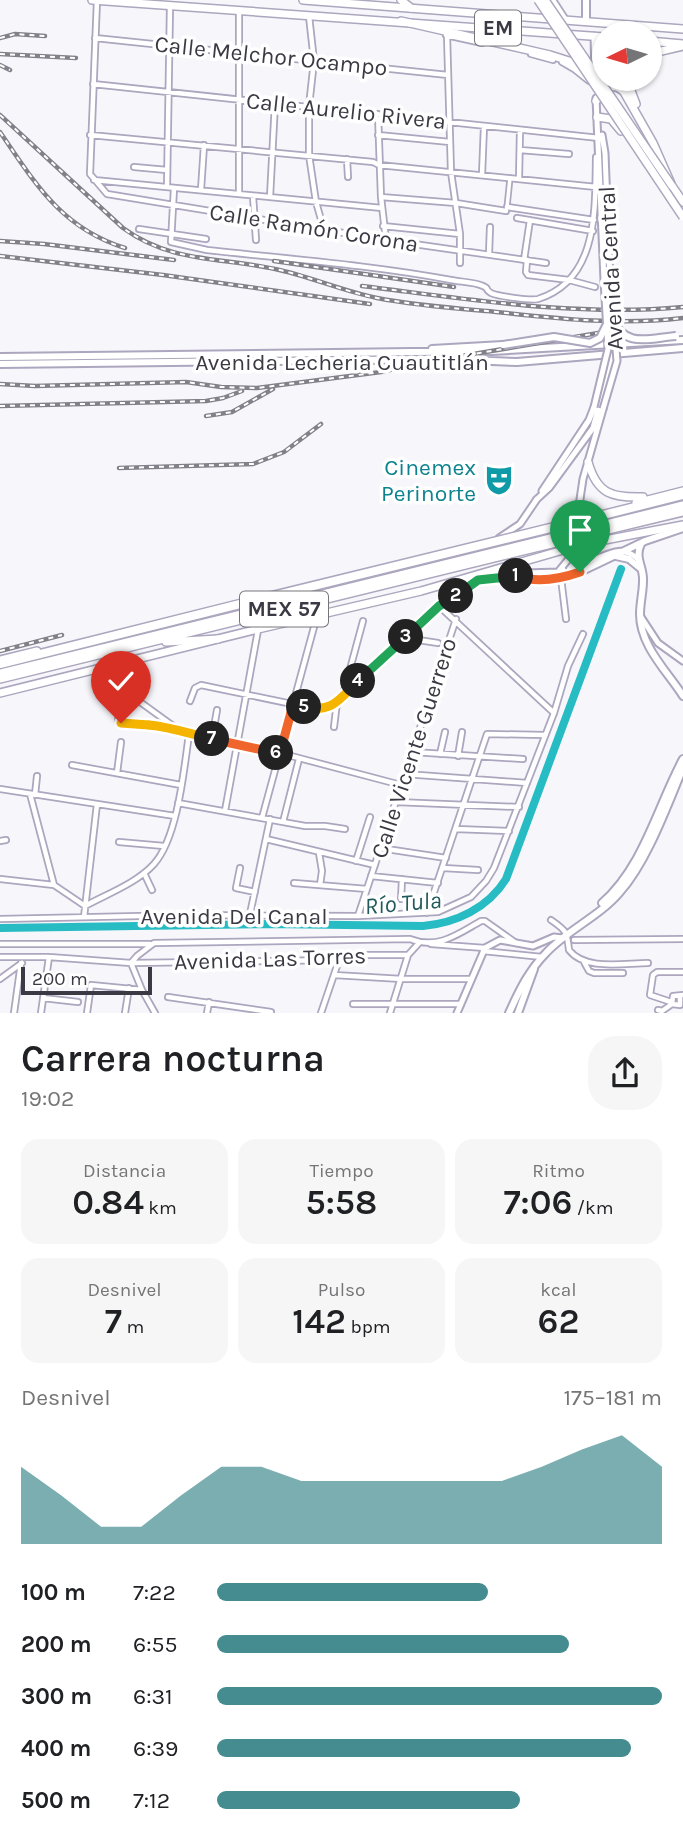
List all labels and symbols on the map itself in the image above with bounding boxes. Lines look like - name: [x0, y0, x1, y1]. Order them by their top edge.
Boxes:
- road number: EM: [475, 10, 521, 46]
- north arrow: [592, 21, 662, 91]
- street label: Calle Melchor Ocampo: [153, 30, 389, 82]
- street label: Calle Aurelio Rivera: [245, 87, 447, 135]
- street label: Avenida Central: [593, 185, 629, 351]
- street label: Calle Ramón Corona: [208, 198, 420, 258]
- street label: Avenida Lecheria Cuautitlán: [195, 349, 489, 376]
- place label: Cinemex Perinorte: [381, 454, 476, 507]
- theatre icon: Cinemex Perinorte: [482, 463, 516, 497]
- pin: [550, 500, 610, 572]
- pin: 1: [498, 558, 534, 594]
- pin: 2: [438, 578, 474, 614]
- road number: MEX 57: [240, 592, 328, 626]
- pin: 3: [388, 620, 424, 654]
- street label: Calle Vicente Guerrero: [366, 634, 462, 862]
- pin: [91, 651, 151, 723]
- pin: 4: [340, 664, 376, 698]
- pin: 5: [286, 690, 322, 724]
- pin: 7: [194, 722, 230, 756]
- pin: 6: [258, 736, 294, 770]
- water label: Río Tula: [363, 886, 443, 920]
- street label: Avenida Del Canal: [140, 903, 328, 930]
- street label: Avenida Las Torres: [173, 942, 367, 976]
- scale bar: [21, 964, 152, 995]

